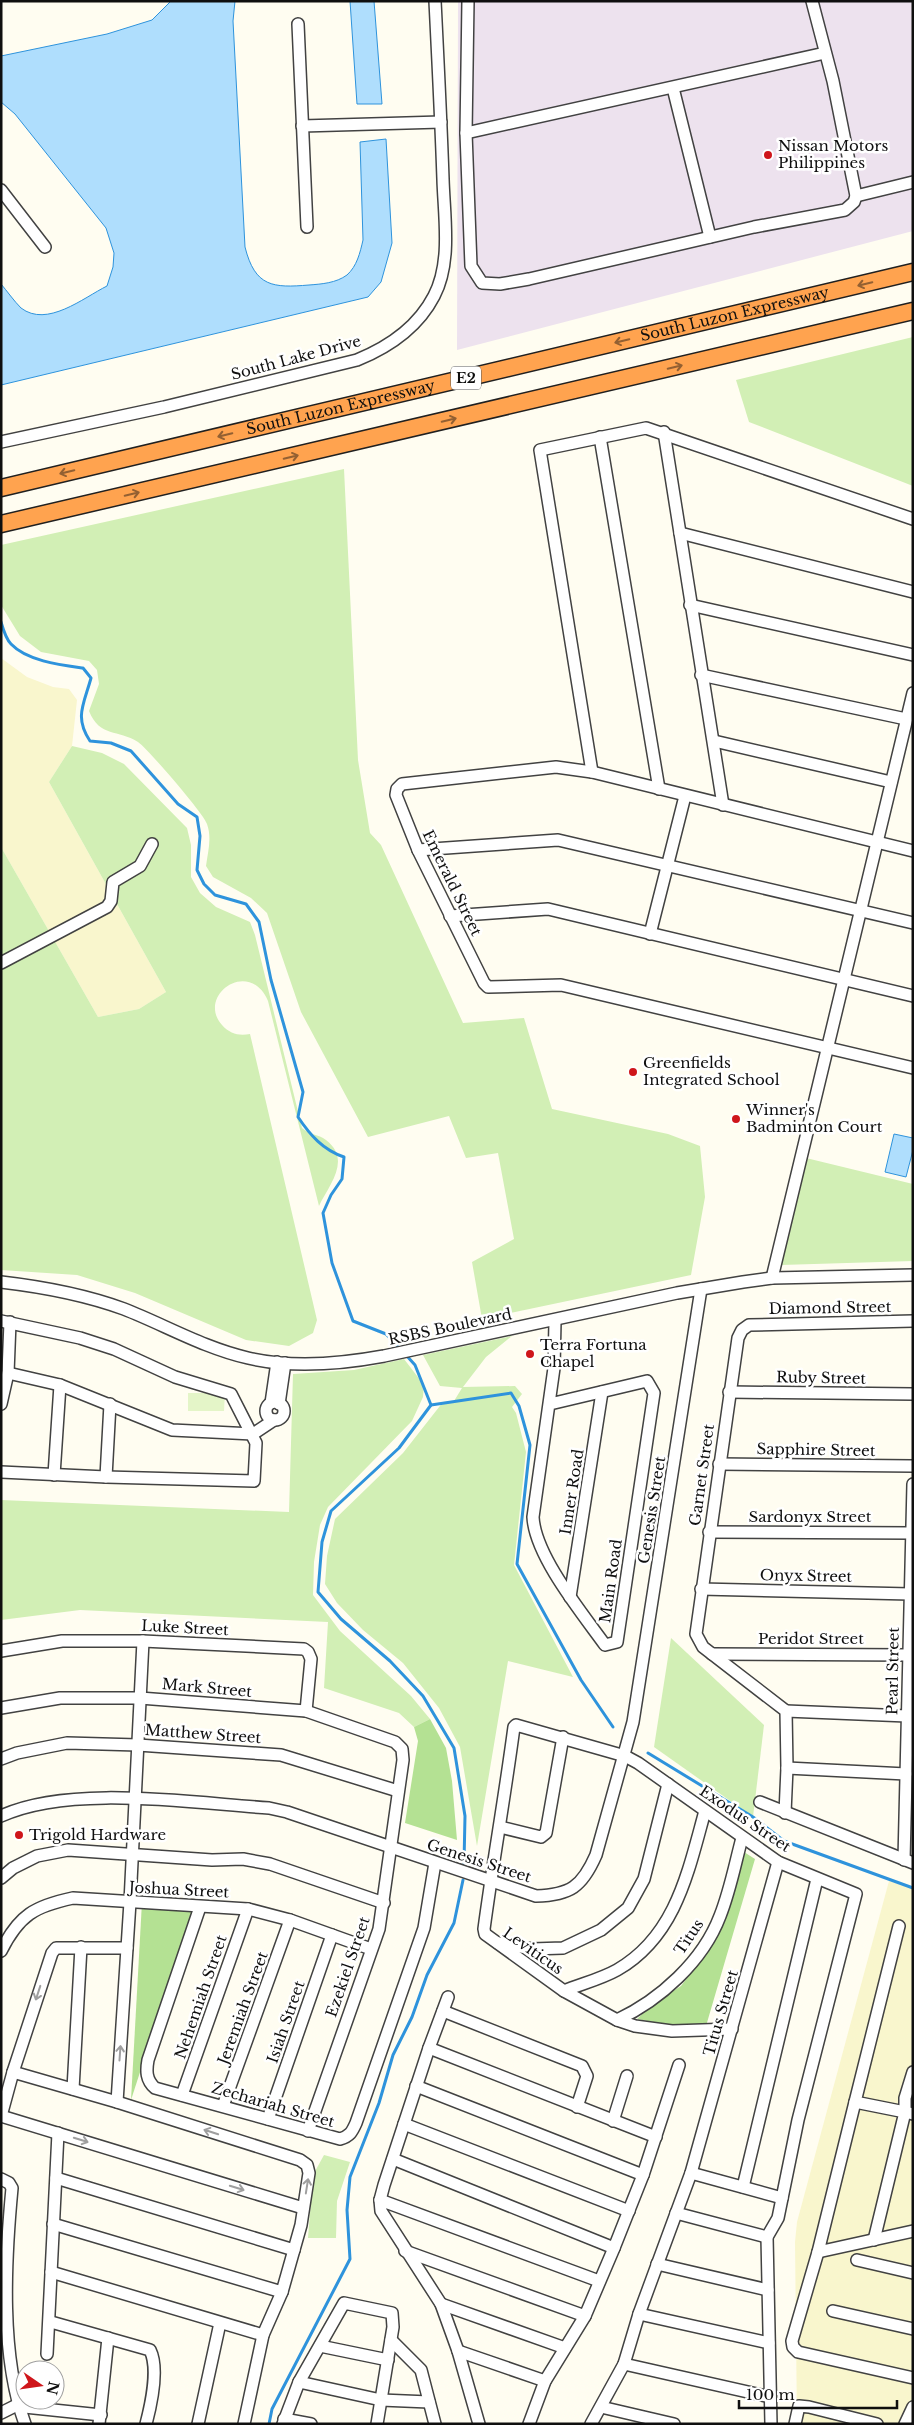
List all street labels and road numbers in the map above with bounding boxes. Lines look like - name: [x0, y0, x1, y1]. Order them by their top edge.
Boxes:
- street label: South Luzon Expressway: [638, 282, 831, 345]
- street label: South Lake Drive: [229, 331, 363, 384]
- road number: E2: [451, 366, 481, 389]
- street label: South Luzon Expressway: [244, 375, 437, 439]
- street label: Emerald Street: [419, 827, 486, 939]
- street label: Diamond Street: [769, 1297, 892, 1318]
- street label: RSBS Boulevard: [386, 1304, 514, 1349]
- street label: Ruby Street: [776, 1367, 866, 1388]
- street label: Garnet Street: [685, 1423, 718, 1527]
- street label: Sapphire Street: [756, 1439, 876, 1460]
- street label: Inner Road: [555, 1448, 588, 1536]
- street label: Genesis Street: [634, 1454, 669, 1565]
- street label: Sardonyx Street: [749, 1507, 872, 1526]
- street label: Main Road: [595, 1538, 626, 1624]
- street label: Onyx Street: [760, 1565, 853, 1586]
- street label: Luke Street: [141, 1616, 230, 1639]
- street label: Pearl Street: [882, 1626, 903, 1715]
- street label: Peridot Street: [758, 1629, 864, 1648]
- street label: Mark Street: [161, 1674, 253, 1701]
- street label: Matthew Street: [144, 1720, 262, 1747]
- street label: Exodus Street: [696, 1781, 795, 1856]
- street label: Genesis Street: [425, 1835, 534, 1886]
- street label: Joshua Street: [127, 1877, 230, 1902]
- street label: Ezekiel Street: [321, 1914, 374, 2020]
- street label: Titus: [670, 1915, 708, 1958]
- street label: Leviticus: [499, 1923, 567, 1978]
- street label: Nehemiah Street: [170, 1932, 231, 2061]
- street label: Jeremiah Street: [213, 1948, 272, 2069]
- street label: Titus Street: [699, 1967, 742, 2058]
- street label: Isiah Street: [263, 1978, 309, 2066]
- street label: Zechariah Street: [209, 2078, 337, 2131]

